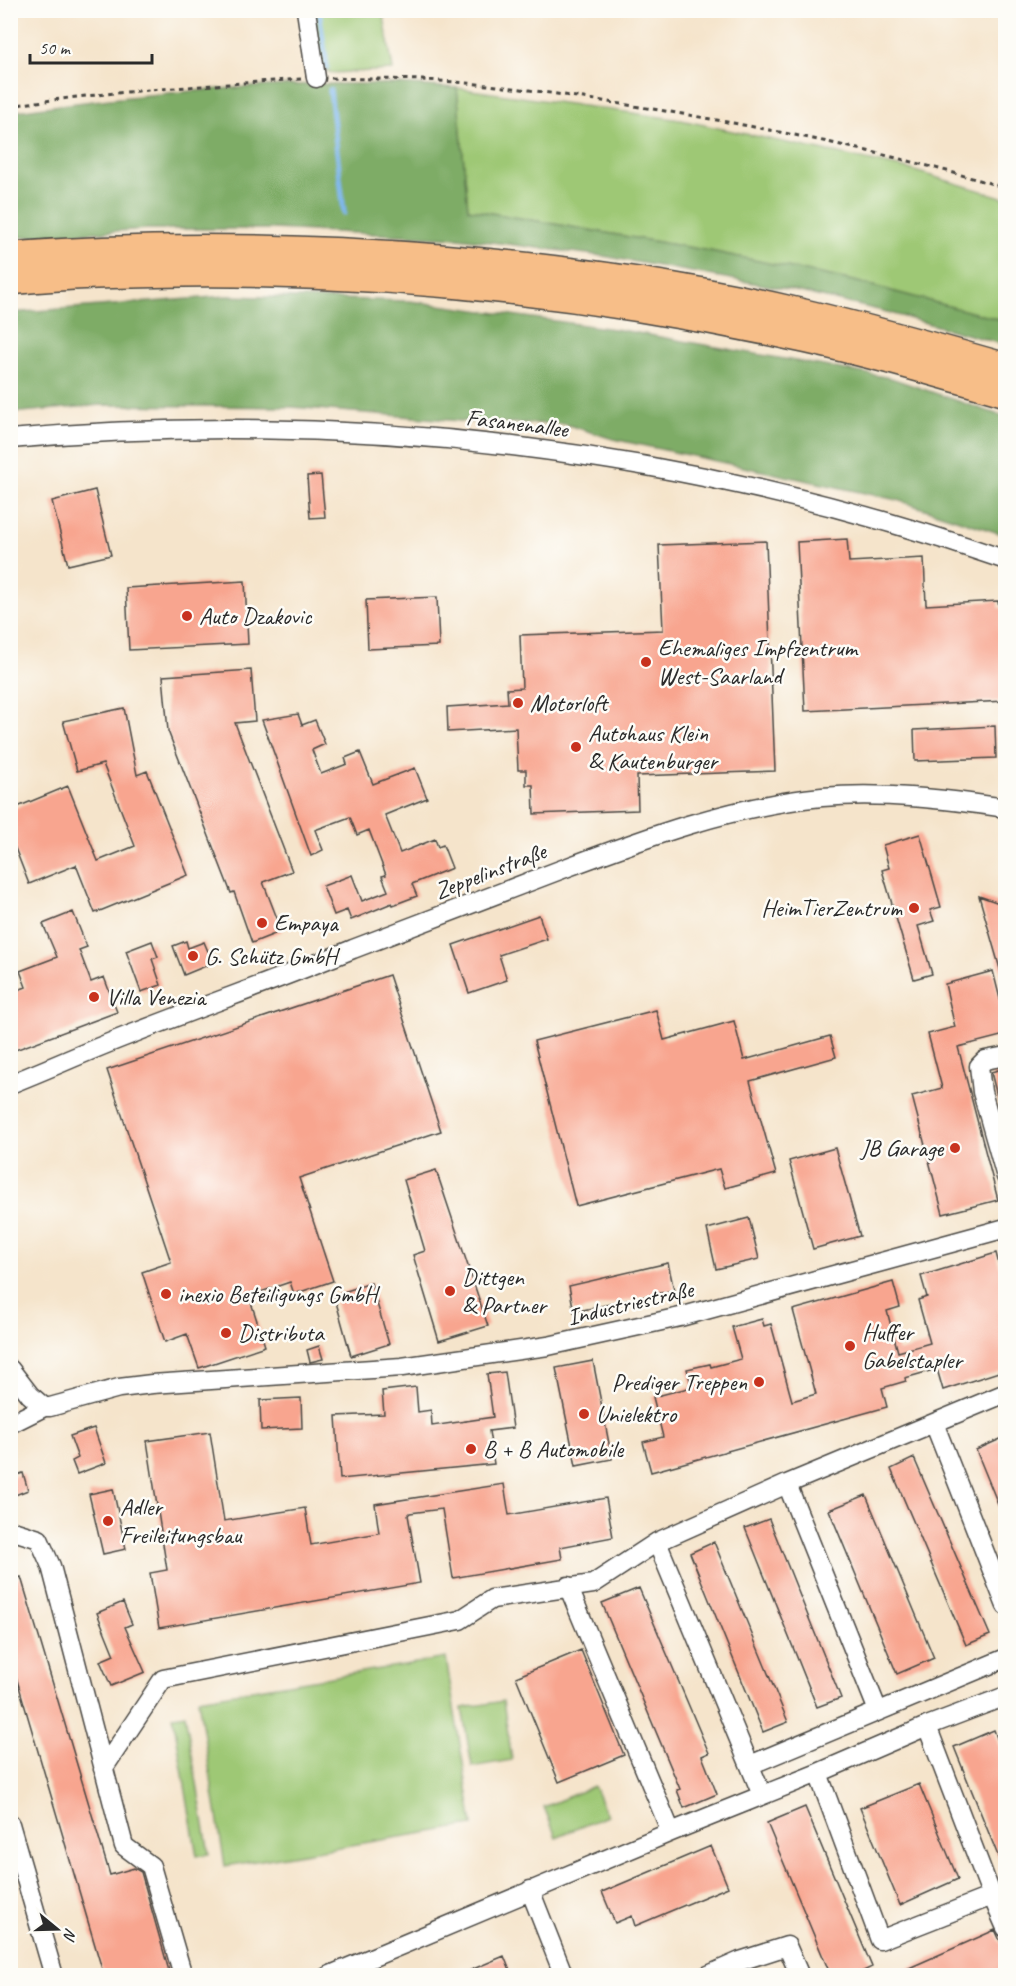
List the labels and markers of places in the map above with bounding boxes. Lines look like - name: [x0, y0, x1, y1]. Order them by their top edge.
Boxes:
- place label: Auto Dzakovic: [199, 601, 313, 631]
- marker: Auto Dzakovic: [180, 609, 194, 623]
- place label: Ehemaliges Impfzentrum West-Saarland: [658, 633, 860, 691]
- marker: Ehemaliges Impfzentrum West-Saarland: [639, 655, 653, 669]
- place label: Motorloft: [530, 688, 609, 718]
- marker: Motorloft: [511, 696, 525, 710]
- place label: Autohaus Klein & Kautenburger: [588, 718, 720, 776]
- marker: Autohaus Klein & Kautenburger: [569, 740, 583, 754]
- place label: HeimTierZentrum: [761, 893, 903, 923]
- marker: HeimTierZentrum: [907, 901, 921, 915]
- place label: Empaya: [274, 908, 339, 938]
- marker: Empaya: [255, 916, 269, 930]
- place label: G. Schütz GmbH: [205, 941, 341, 971]
- marker: G. Schütz GmbH: [186, 949, 200, 963]
- place label: Villa Venezia: [106, 982, 207, 1012]
- marker: Villa Venezia: [87, 990, 101, 1004]
- place label: JB Garage: [860, 1133, 945, 1163]
- marker: JB Garage: [948, 1141, 962, 1155]
- place label: Dittgen & Partner: [462, 1262, 548, 1320]
- place label: inexio Beteiligungs GmbH: [178, 1279, 380, 1309]
- marker: Dittgen & Partner: [443, 1284, 457, 1298]
- marker: inexio Beteiligungs GmbH: [159, 1287, 173, 1301]
- place label: Huffer Gabelstapler: [862, 1317, 964, 1375]
- place label: Distributa: [238, 1318, 325, 1348]
- marker: Distributa: [219, 1326, 233, 1340]
- marker: Huffer Gabelstapler: [843, 1339, 857, 1353]
- place label: Prediger Treppen: [612, 1367, 747, 1397]
- marker: Prediger Treppen: [752, 1375, 766, 1389]
- place label: Unielektro: [596, 1399, 678, 1429]
- marker: Unielektro: [577, 1407, 591, 1421]
- place label: B + B Automobile: [483, 1434, 625, 1464]
- marker: B + B Automobile: [464, 1442, 478, 1456]
- place label: Adler Freileitungsbau: [120, 1492, 244, 1550]
- marker: Adler Freileitungsbau: [101, 1514, 115, 1528]

